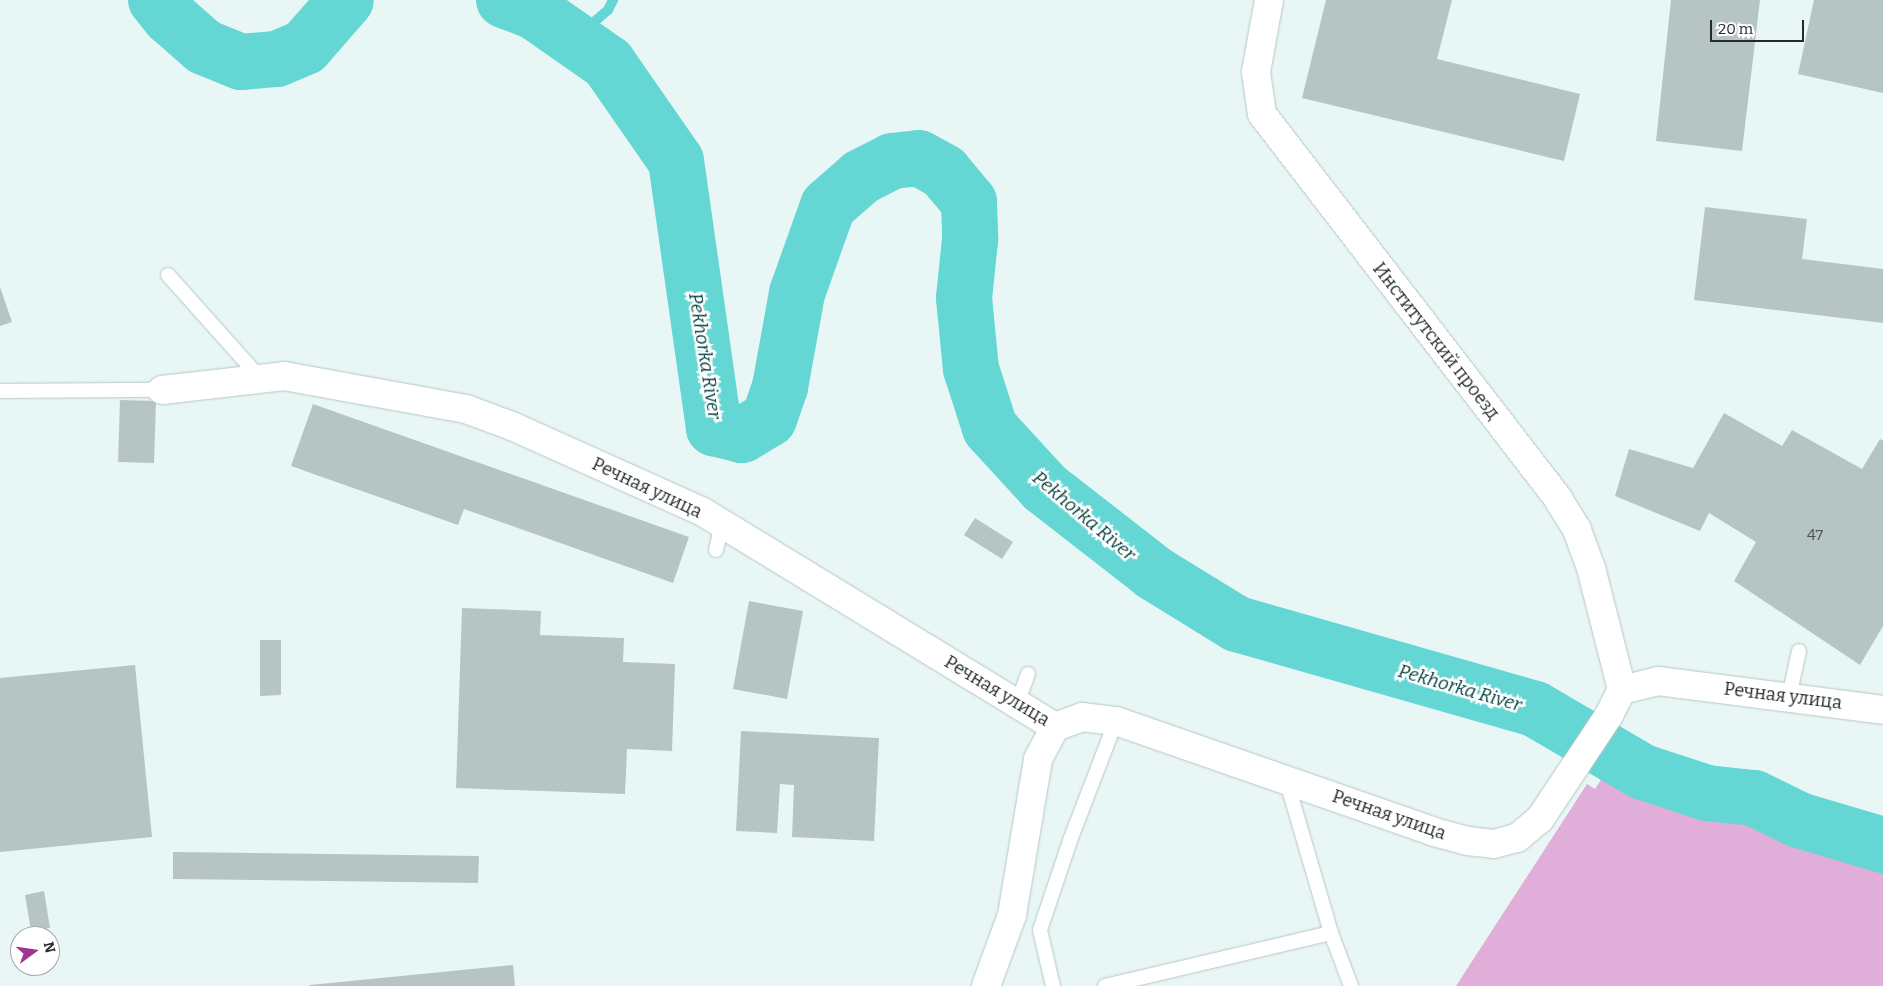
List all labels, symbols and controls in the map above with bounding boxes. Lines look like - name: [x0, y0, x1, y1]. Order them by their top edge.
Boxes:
- scale bar: [1713, 10, 1807, 42]
- text: 20 m: [1718, 20, 1753, 38]
- street label: Институтский проезд: [1368, 258, 1504, 424]
- water label: Pekhorka River: [684, 291, 726, 421]
- street label: Речная улица: [589, 453, 705, 523]
- water label: Pekhorka River: [1028, 466, 1140, 566]
- house number: 47: [1807, 527, 1823, 545]
- street label: Речная улица: [941, 651, 1053, 731]
- water label: Pekhorka River: [1396, 659, 1524, 717]
- street label: Речная улица: [1723, 678, 1843, 714]
- street label: Речная улица: [1329, 785, 1449, 845]
- north arrow: [10, 926, 60, 976]
- text: N: [40, 940, 59, 955]

